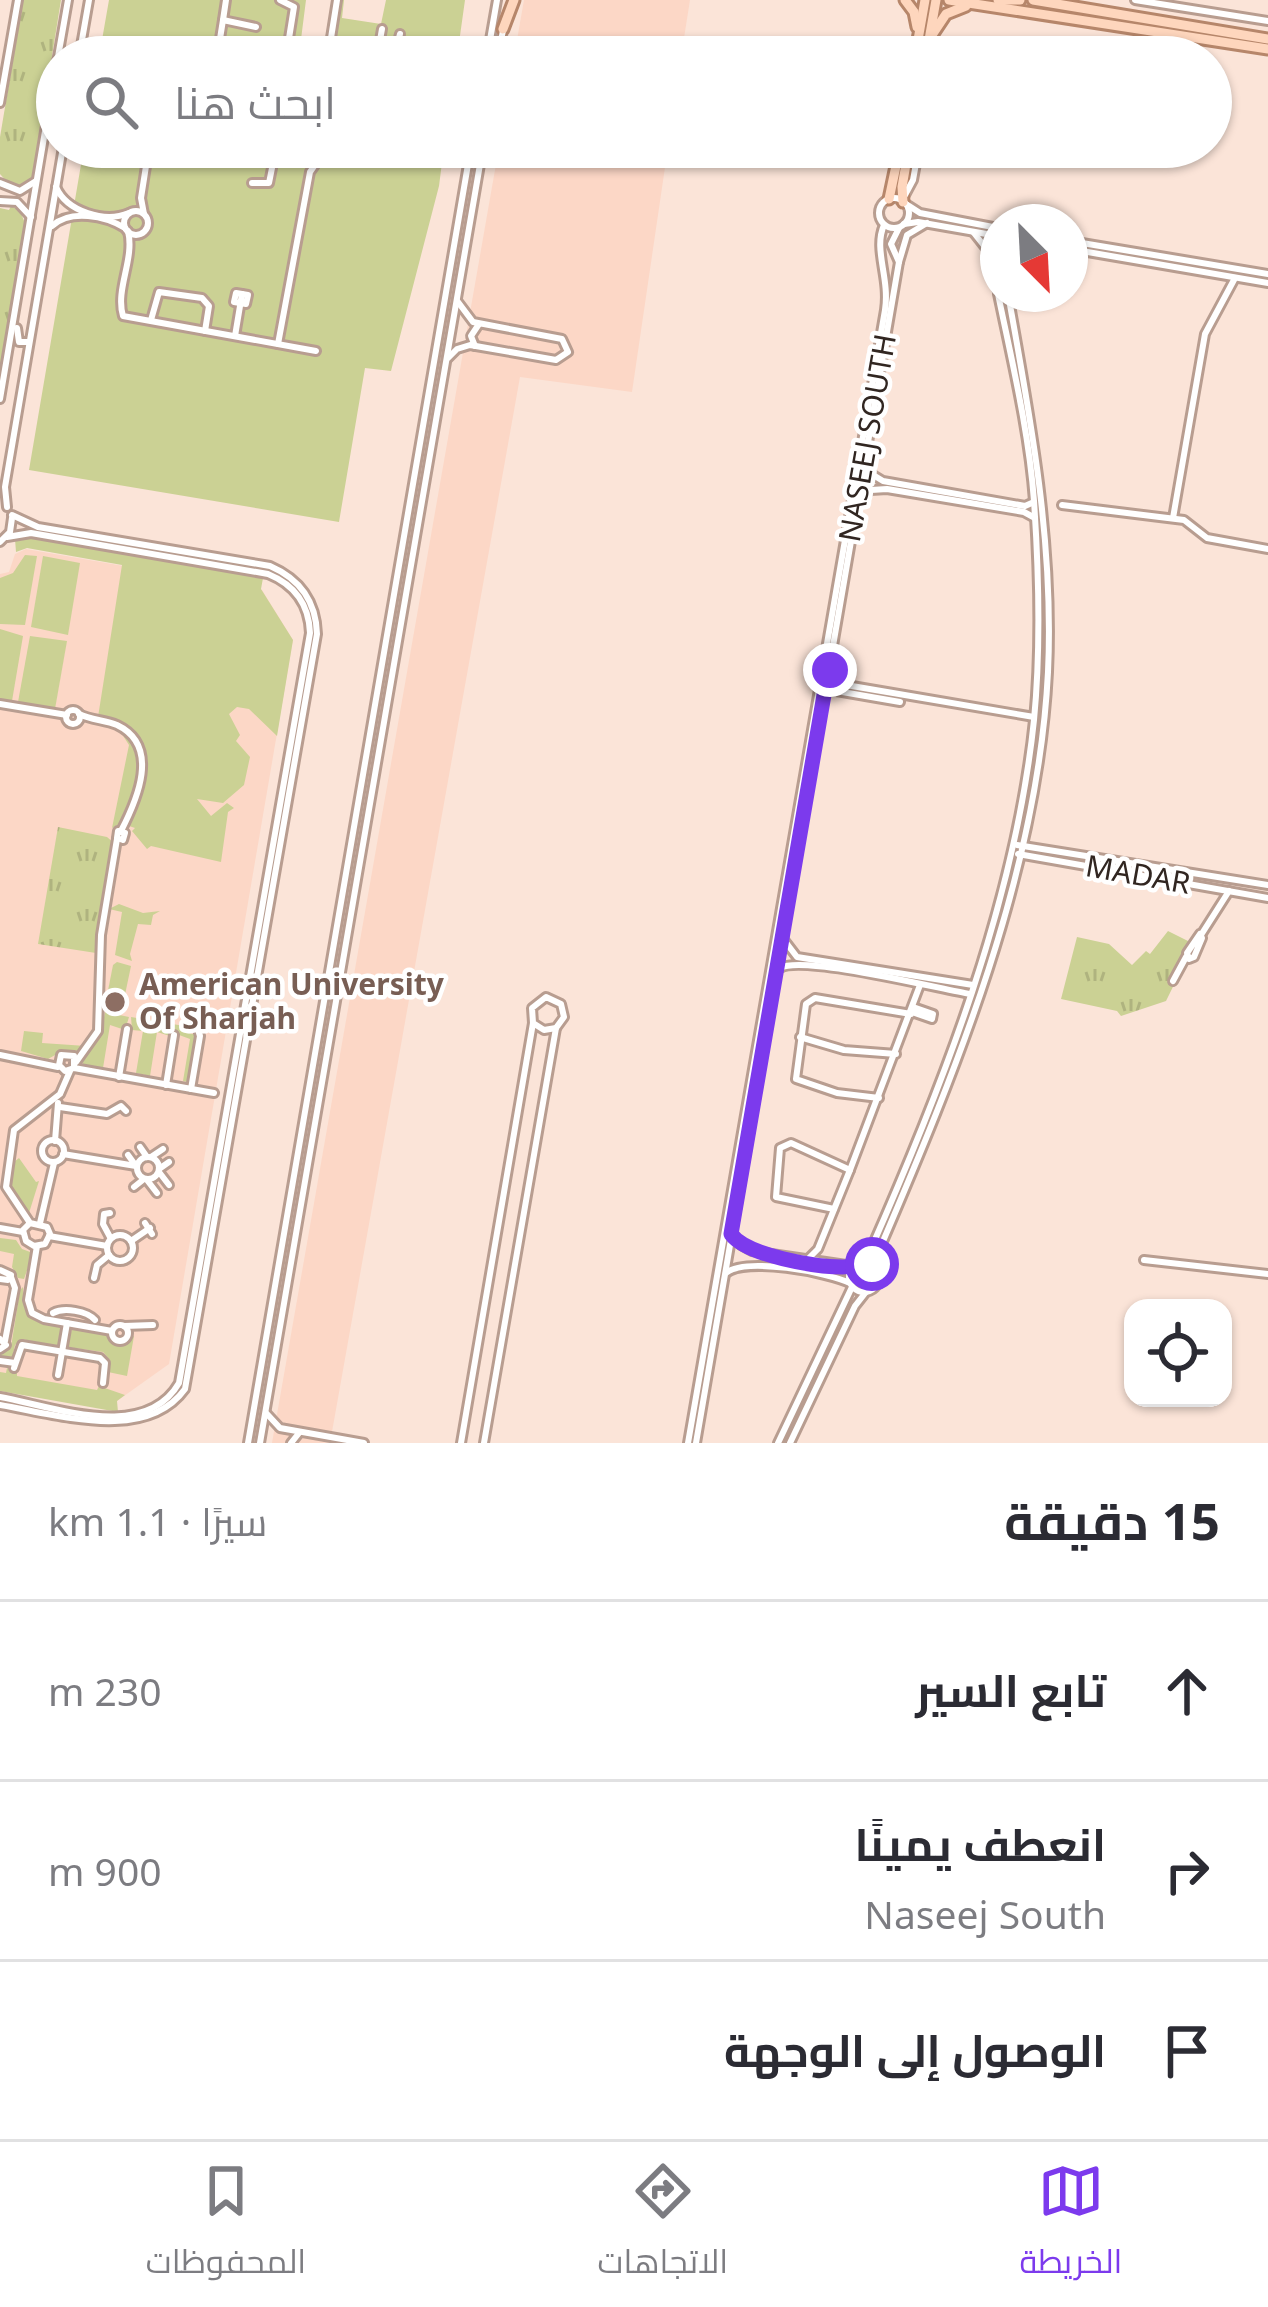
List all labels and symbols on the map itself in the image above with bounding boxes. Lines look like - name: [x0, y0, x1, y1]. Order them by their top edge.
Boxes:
- north arrow: [980, 204, 1088, 312]
- street label: NASEEJ SOUTH: [828, 331, 905, 545]
- route end: [803, 643, 857, 697]
- street label: MADAR: [1083, 844, 1194, 903]
- place label: American University Of Sharjah: [139, 963, 445, 1038]
- marker: American University Of Sharjah: [102, 989, 128, 1015]
- route start: [845, 1237, 899, 1291]

